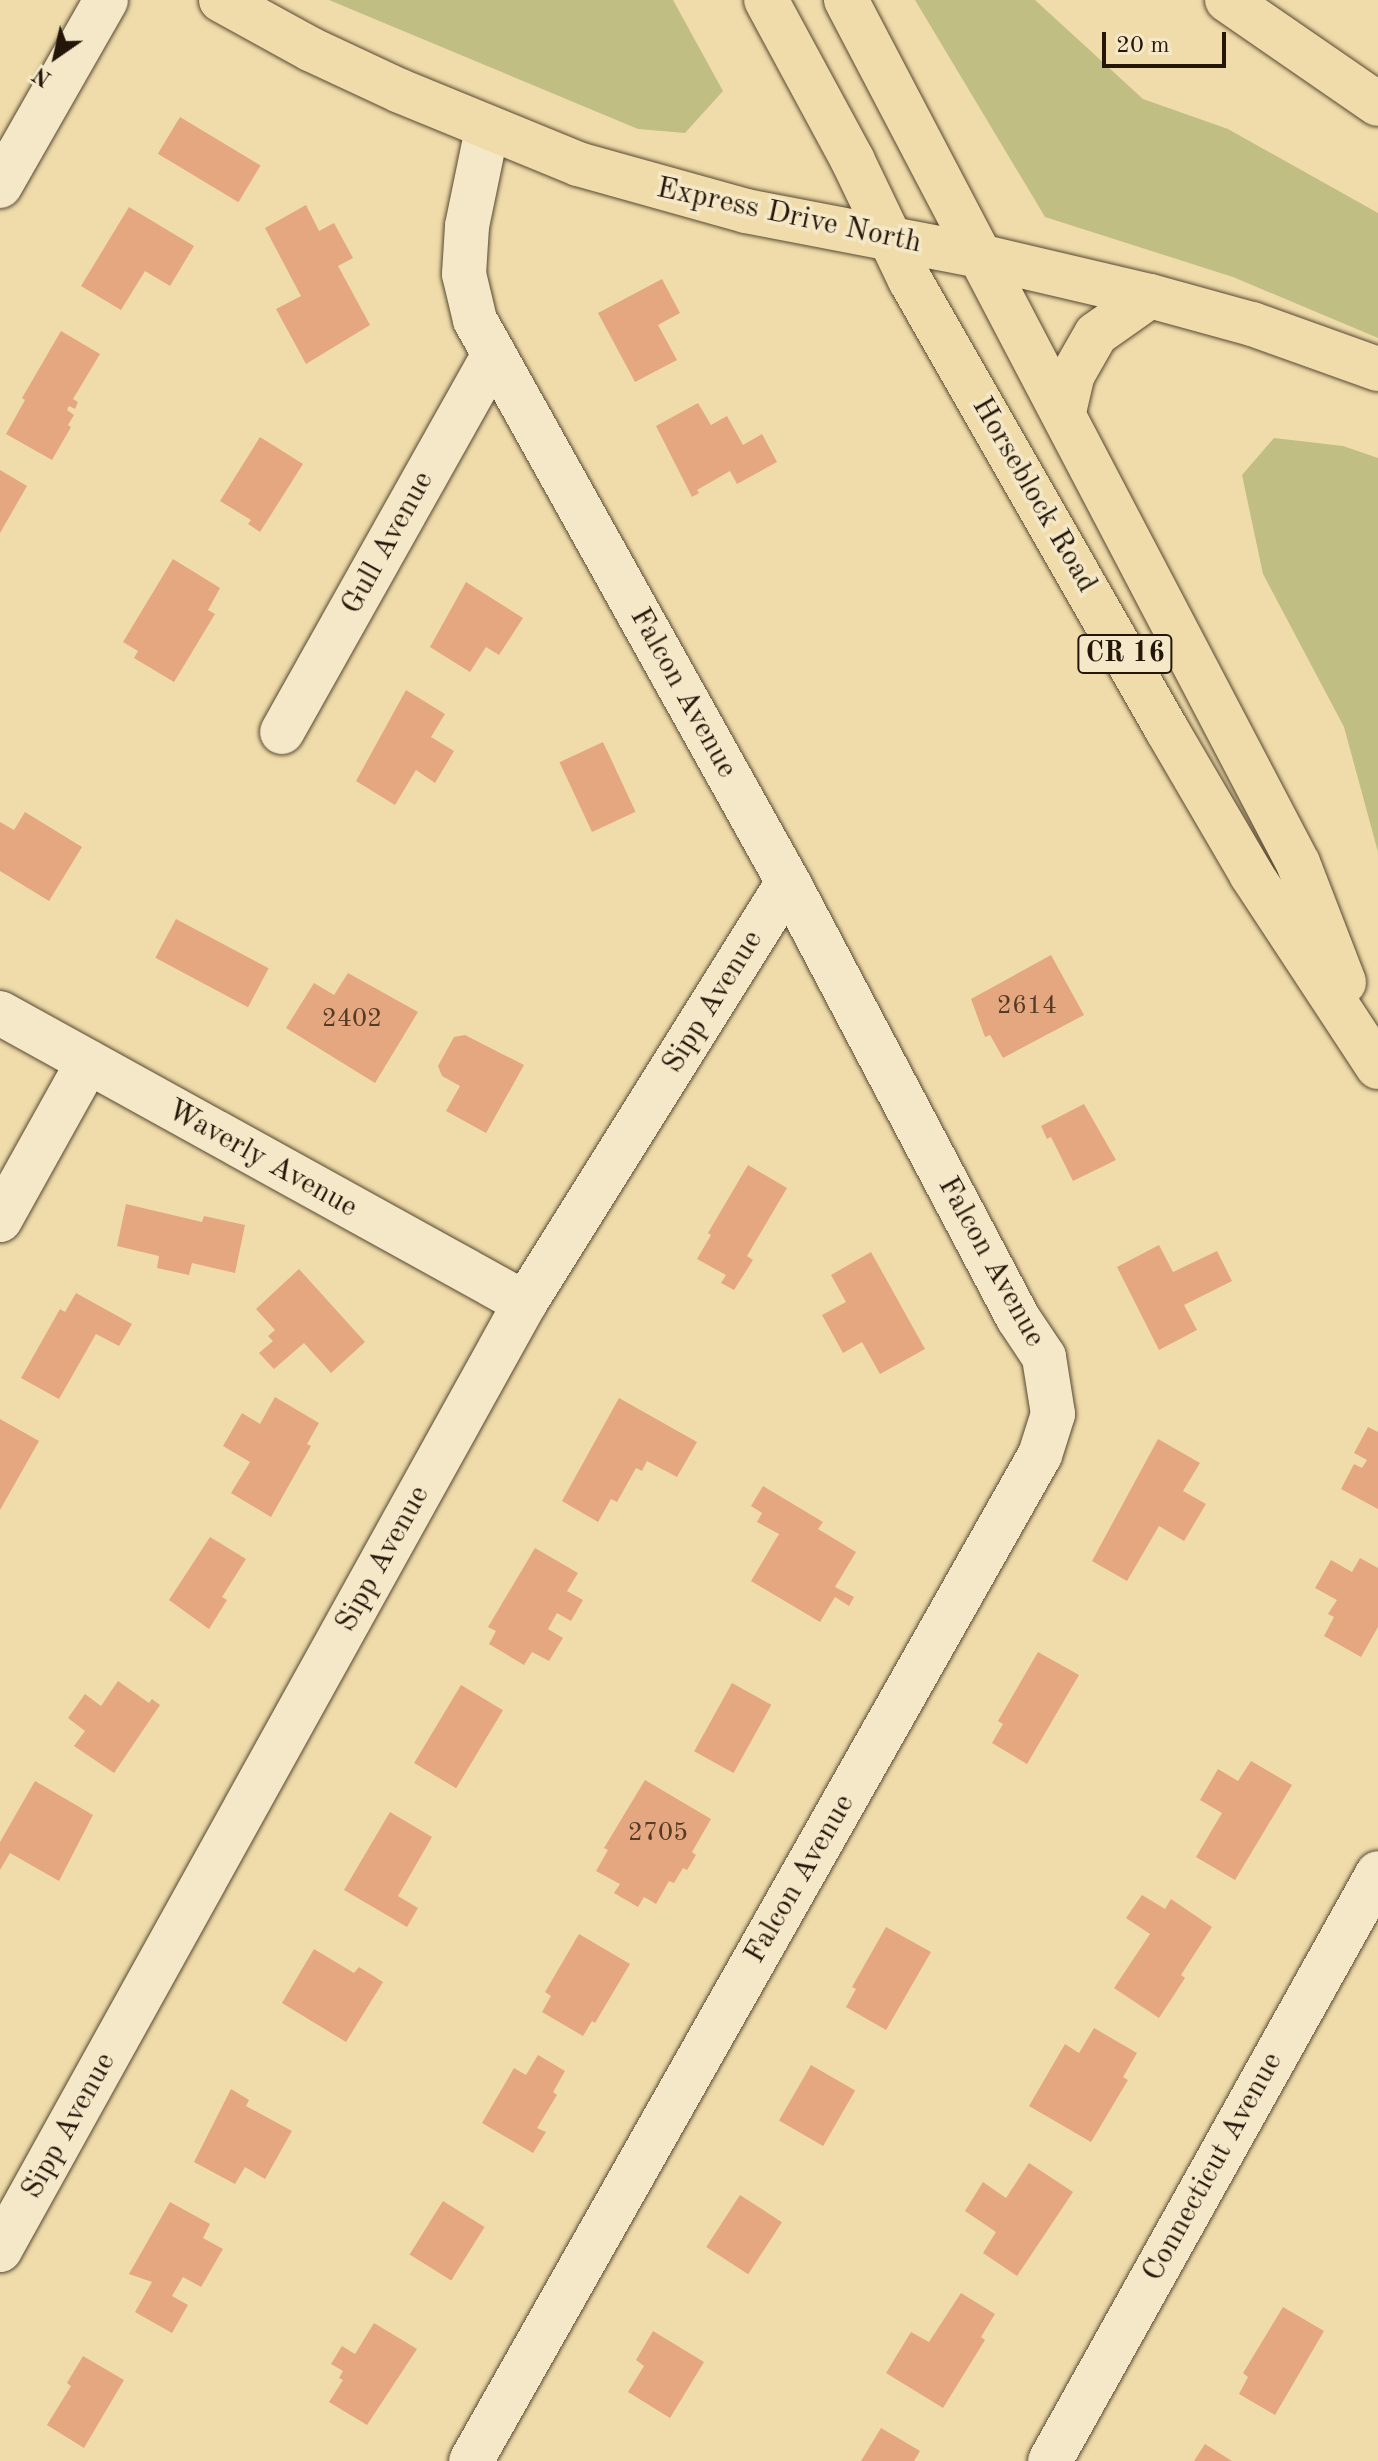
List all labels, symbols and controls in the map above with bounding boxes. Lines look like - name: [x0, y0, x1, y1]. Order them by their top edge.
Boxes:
- north arrow: [16, 16, 96, 96]
- scale bar: [1106, 16, 1230, 66]
- text: 20 m: [1116, 34, 1170, 58]
- text: N: [29, 62, 56, 90]
- street label: Express Drive North: [653, 170, 925, 262]
- street label: Horseblock Road: [963, 391, 1105, 599]
- street label: Gull Avenue: [334, 465, 442, 621]
- street label: Falcon Avenue: [621, 602, 745, 784]
- road number: CR 16: [1077, 630, 1173, 678]
- street label: Sipp Avenue: [655, 924, 771, 1080]
- house number: 2614: [997, 991, 1057, 1023]
- house number: 2402: [322, 1004, 382, 1036]
- street label: Waverly Avenue: [161, 1092, 363, 1226]
- street label: Falcon Avenue: [929, 1171, 1053, 1353]
- street label: Sipp Avenue: [328, 1480, 438, 1638]
- street label: Falcon Avenue: [737, 1788, 863, 1970]
- house number: 2705: [628, 1818, 688, 1850]
- street label: Connecticut Avenue: [1135, 2046, 1291, 2288]
- street label: Sipp Avenue: [14, 2047, 124, 2205]

